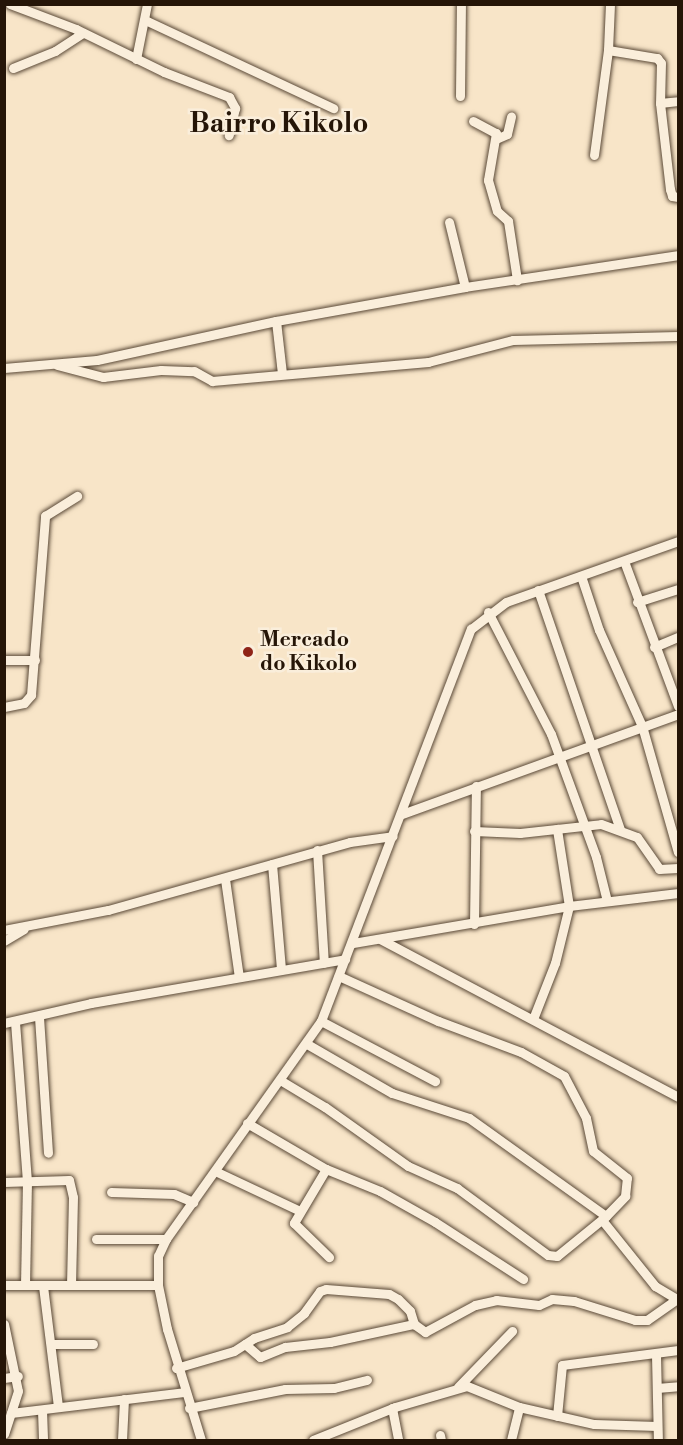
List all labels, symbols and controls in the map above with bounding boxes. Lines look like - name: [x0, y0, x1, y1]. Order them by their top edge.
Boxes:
- district label: Bairro Kikolo: [190, 109, 368, 141]
- place label: Mercado do Kikolo: [260, 627, 357, 677]
- marker: Mercado do Kikolo: [241, 645, 255, 659]

